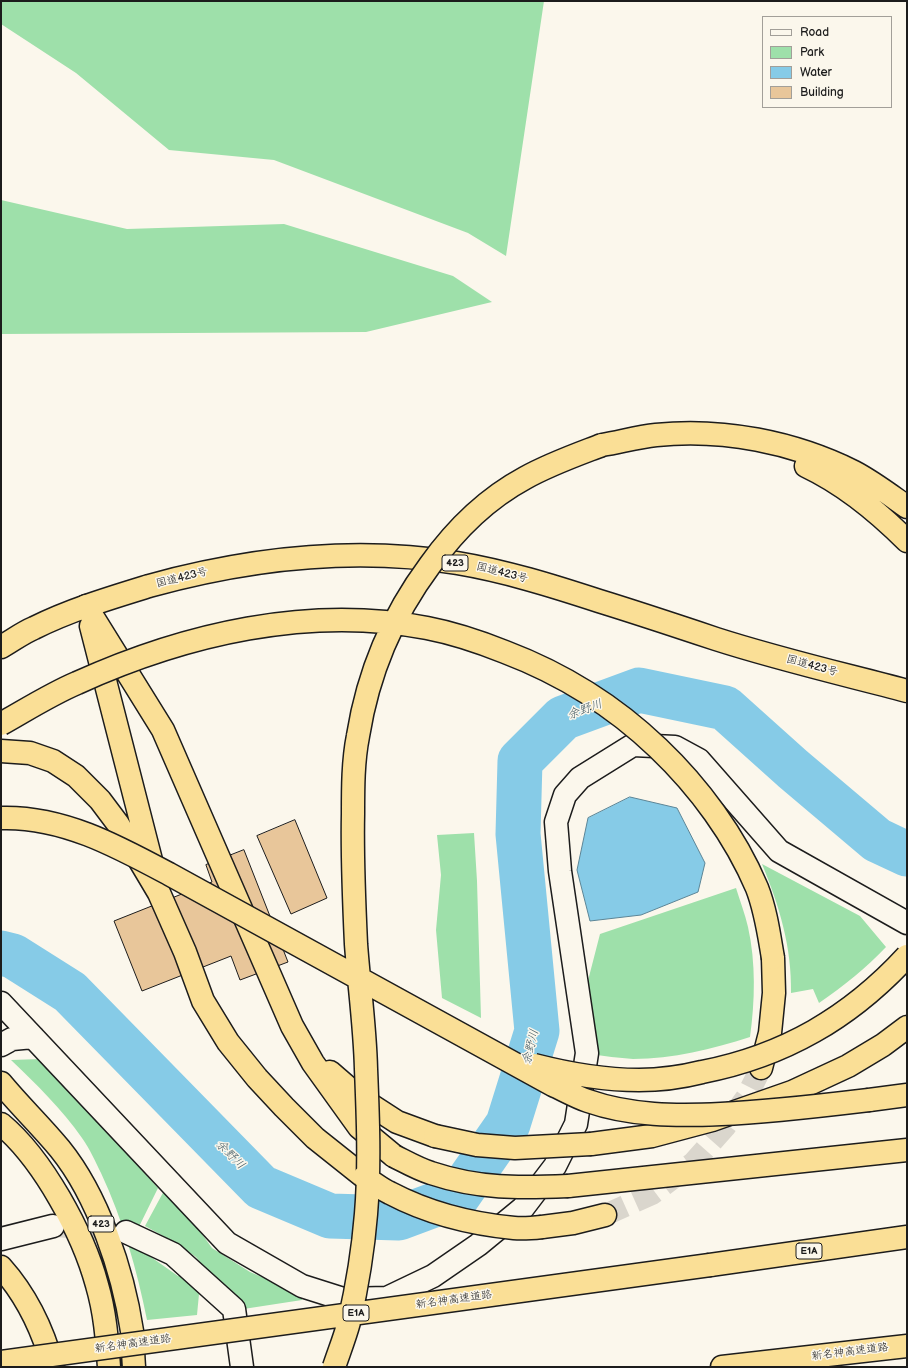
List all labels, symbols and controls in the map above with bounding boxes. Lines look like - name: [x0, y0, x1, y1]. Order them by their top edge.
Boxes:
- legend: [762, 16, 892, 108]
- text: Road: [800, 25, 829, 40]
- text: Park: [800, 45, 824, 60]
- text: Water: [800, 65, 832, 80]
- text: Building: [800, 85, 844, 100]
- road number: 423: [442, 555, 468, 571]
- street label: 国道423号: [475, 560, 529, 586]
- street label: 国道423号: [155, 565, 209, 591]
- street label: 国道423号: [785, 653, 839, 679]
- water label: 余野川: [566, 697, 604, 723]
- water label: 余野川: [520, 1028, 542, 1066]
- water label: 余野川: [212, 1137, 248, 1173]
- road number: 423: [88, 1216, 114, 1232]
- road number: E1A: [796, 1243, 822, 1259]
- street label: 新名神高速道路: [415, 1288, 493, 1312]
- road number: E1A: [343, 1305, 369, 1321]
- street label: 新名神高速道路: [94, 1332, 172, 1356]
- street label: 新名神高速道路: [811, 1341, 889, 1363]

